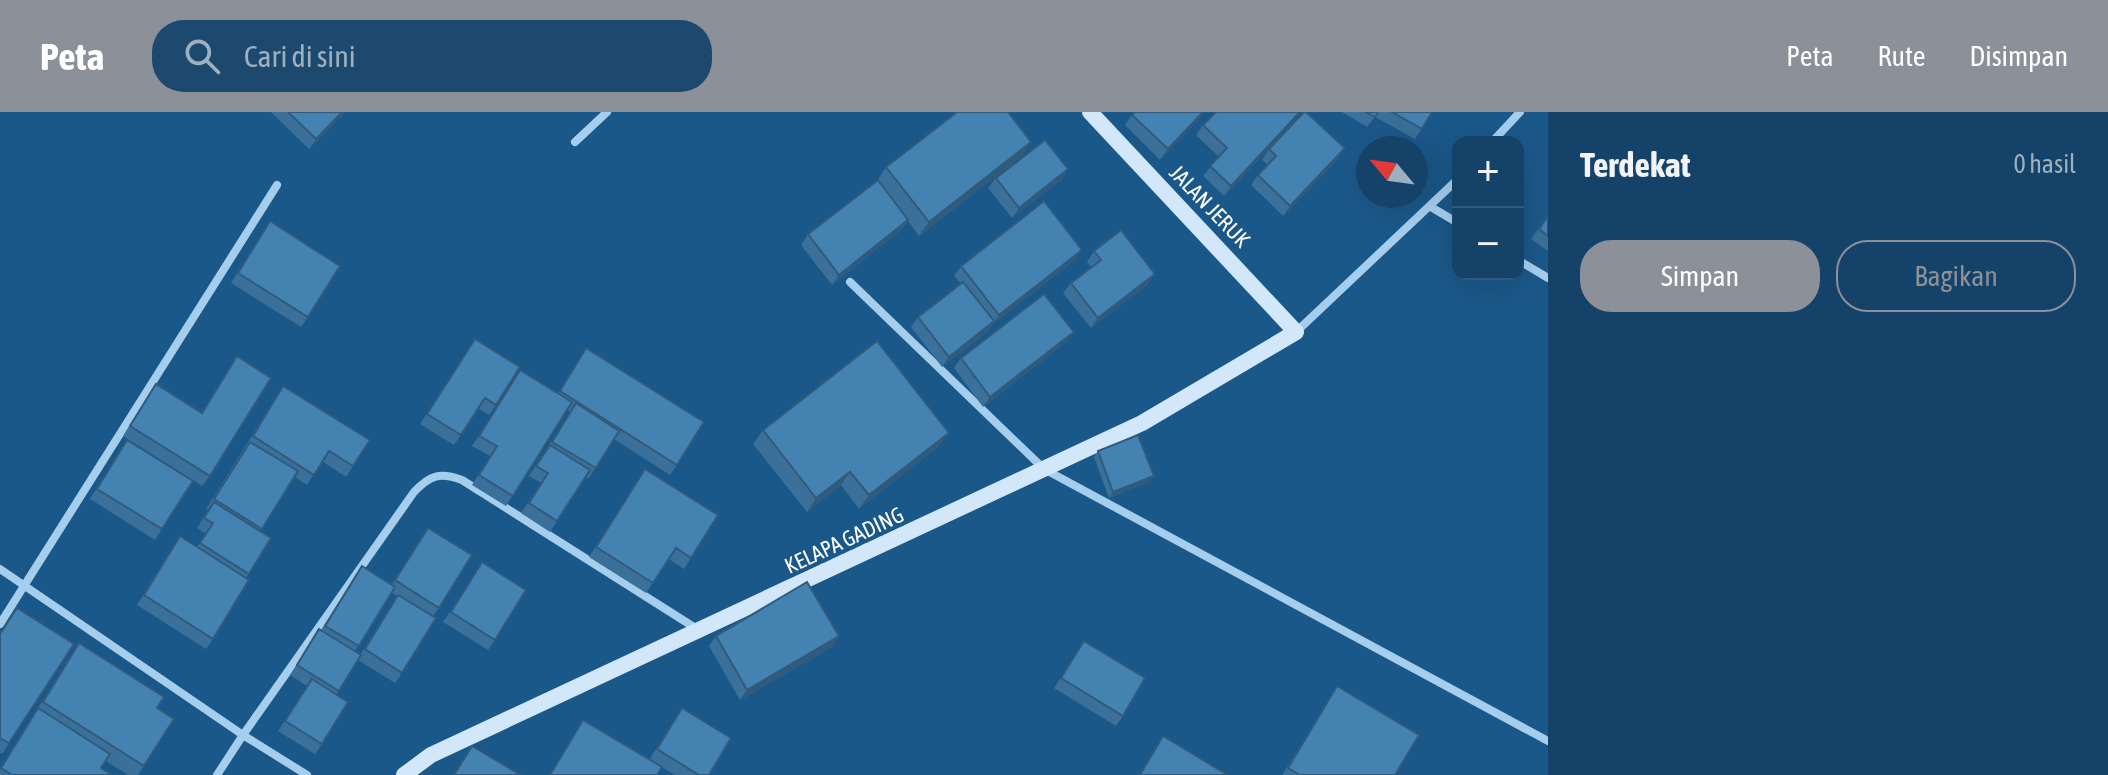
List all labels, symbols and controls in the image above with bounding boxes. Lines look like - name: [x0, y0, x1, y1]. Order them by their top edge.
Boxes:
- search box: [152, 20, 712, 92]
- icon: search: [180, 34, 224, 78]
- text: Peta: [40, 35, 104, 78]
- text: Cari di sini: [244, 39, 356, 73]
- text: Peta: [1786, 40, 1833, 72]
- text: Rute: [1877, 40, 1926, 72]
- text: Disimpan: [1970, 40, 2068, 72]
- north arrow: [1356, 136, 1428, 208]
- map controls: [1452, 136, 1524, 280]
- button: +: [1452, 136, 1524, 208]
- text: Terdekat: [1580, 145, 1690, 184]
- text: 0 hasil: [2013, 149, 2076, 179]
- street label: JALAN JERUK: [1164, 159, 1256, 253]
- button: −: [1452, 208, 1524, 280]
- button: Simpan: [1580, 240, 1820, 312]
- button: Bagikan: [1836, 240, 2076, 312]
- street label: KELAPA GADING: [780, 501, 908, 579]

